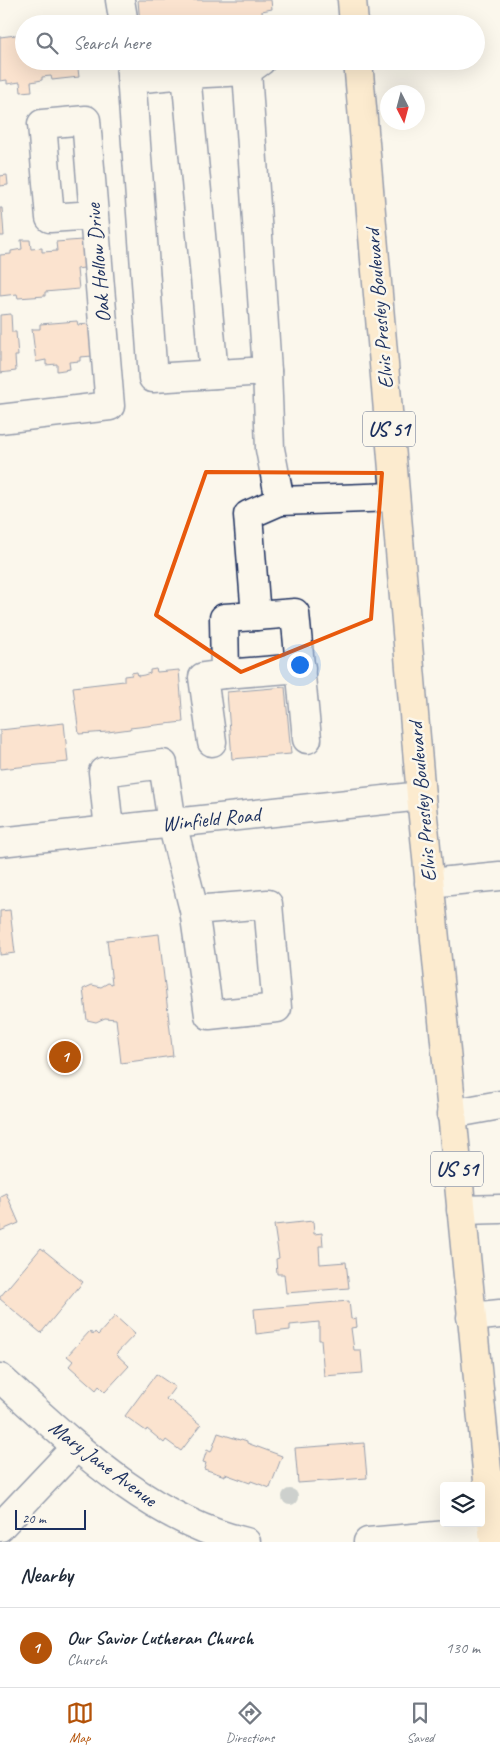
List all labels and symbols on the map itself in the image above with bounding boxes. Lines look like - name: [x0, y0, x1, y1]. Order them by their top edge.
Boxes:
- north arrow: [380, 85, 425, 130]
- street label: Oak Hollow Drive: [80, 201, 116, 324]
- street label: Elvis Presley Boulevard: [359, 224, 399, 390]
- road number: US 51: [363, 412, 415, 446]
- your location: [287, 652, 313, 678]
- street label: Elvis Presley Boulevard: [402, 717, 442, 883]
- street label: Winfield Road: [161, 801, 265, 837]
- pin: 1: [49, 1038, 81, 1076]
- road number: US 51: [431, 1152, 483, 1186]
- street label: Mary Jane Avenue: [44, 1414, 163, 1513]
- scale bar: [15, 1507, 86, 1530]

